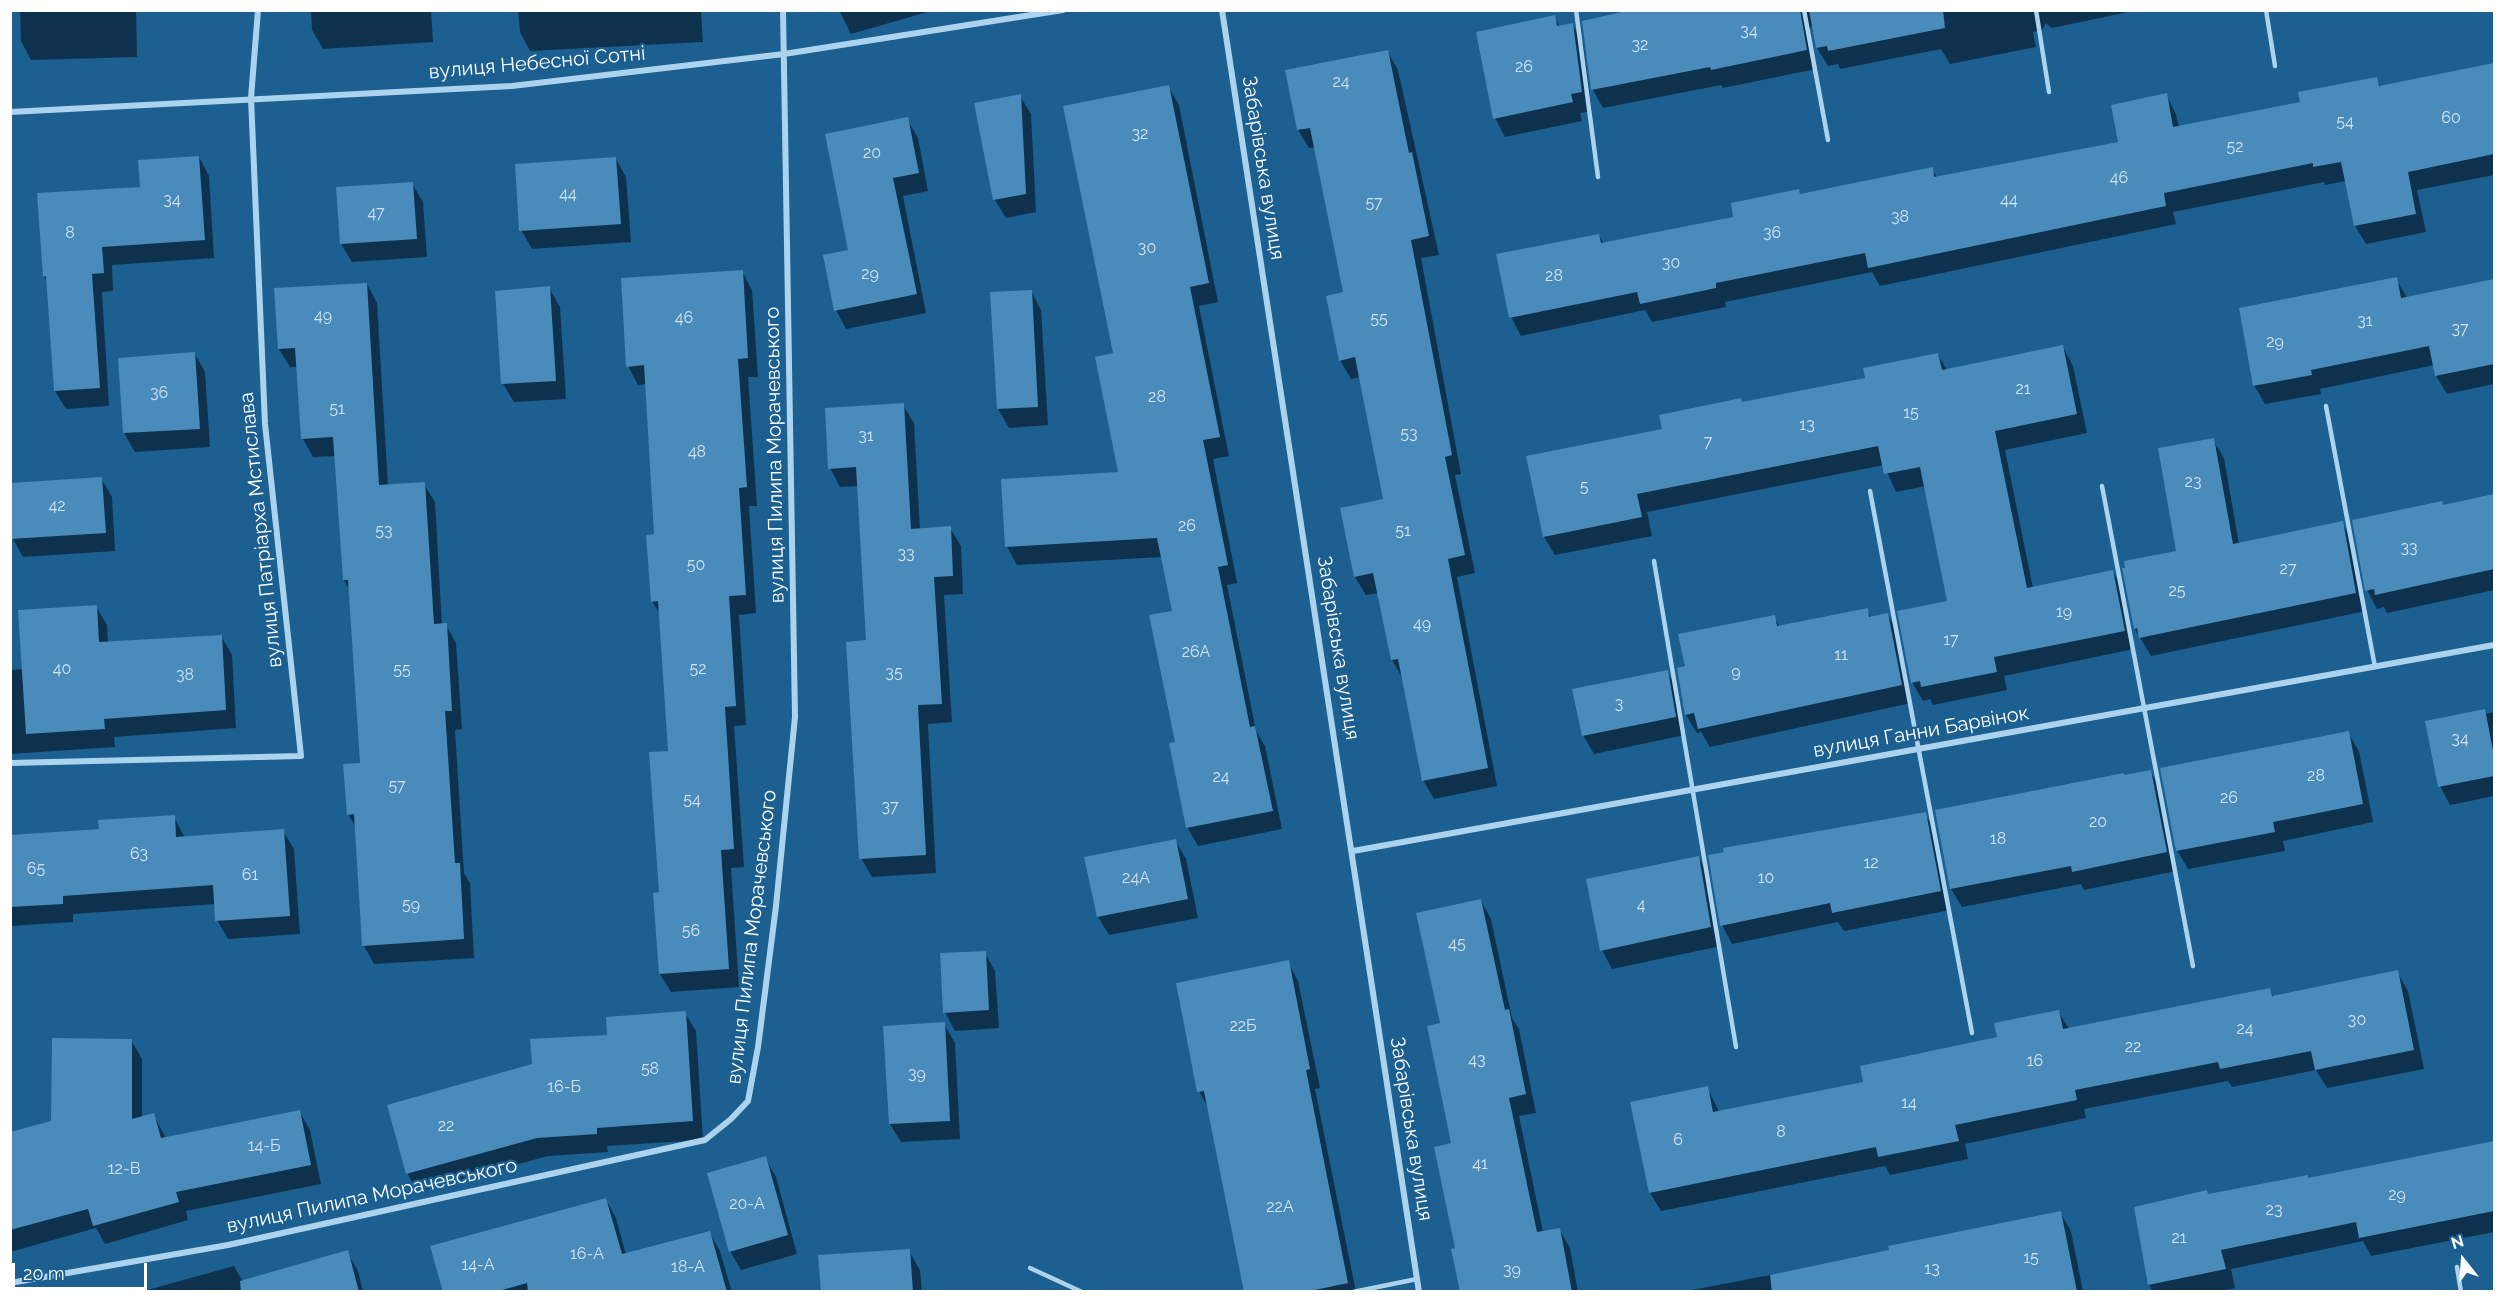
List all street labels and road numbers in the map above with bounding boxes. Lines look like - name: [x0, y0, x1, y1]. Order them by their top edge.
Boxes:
- street label: вулиця Небесної Сотні: [428, 42, 646, 84]
- street label: Забарівська вулиця: [1237, 74, 1289, 262]
- street label: вулиця Пилипа Морачевського: [760, 307, 790, 603]
- street label: вулиця Патріарха Мстислава: [235, 391, 287, 669]
- street label: Забарівська вулиця: [1312, 554, 1364, 742]
- street label: вулиця Ганни Барвінок: [1811, 701, 2031, 763]
- street label: вулиця Пилипа Морачевського: [722, 788, 782, 1086]
- street label: Забарівська вулиця: [1385, 1035, 1437, 1223]
- street label: вулиця Пилипа Морачевського: [225, 1153, 519, 1239]

